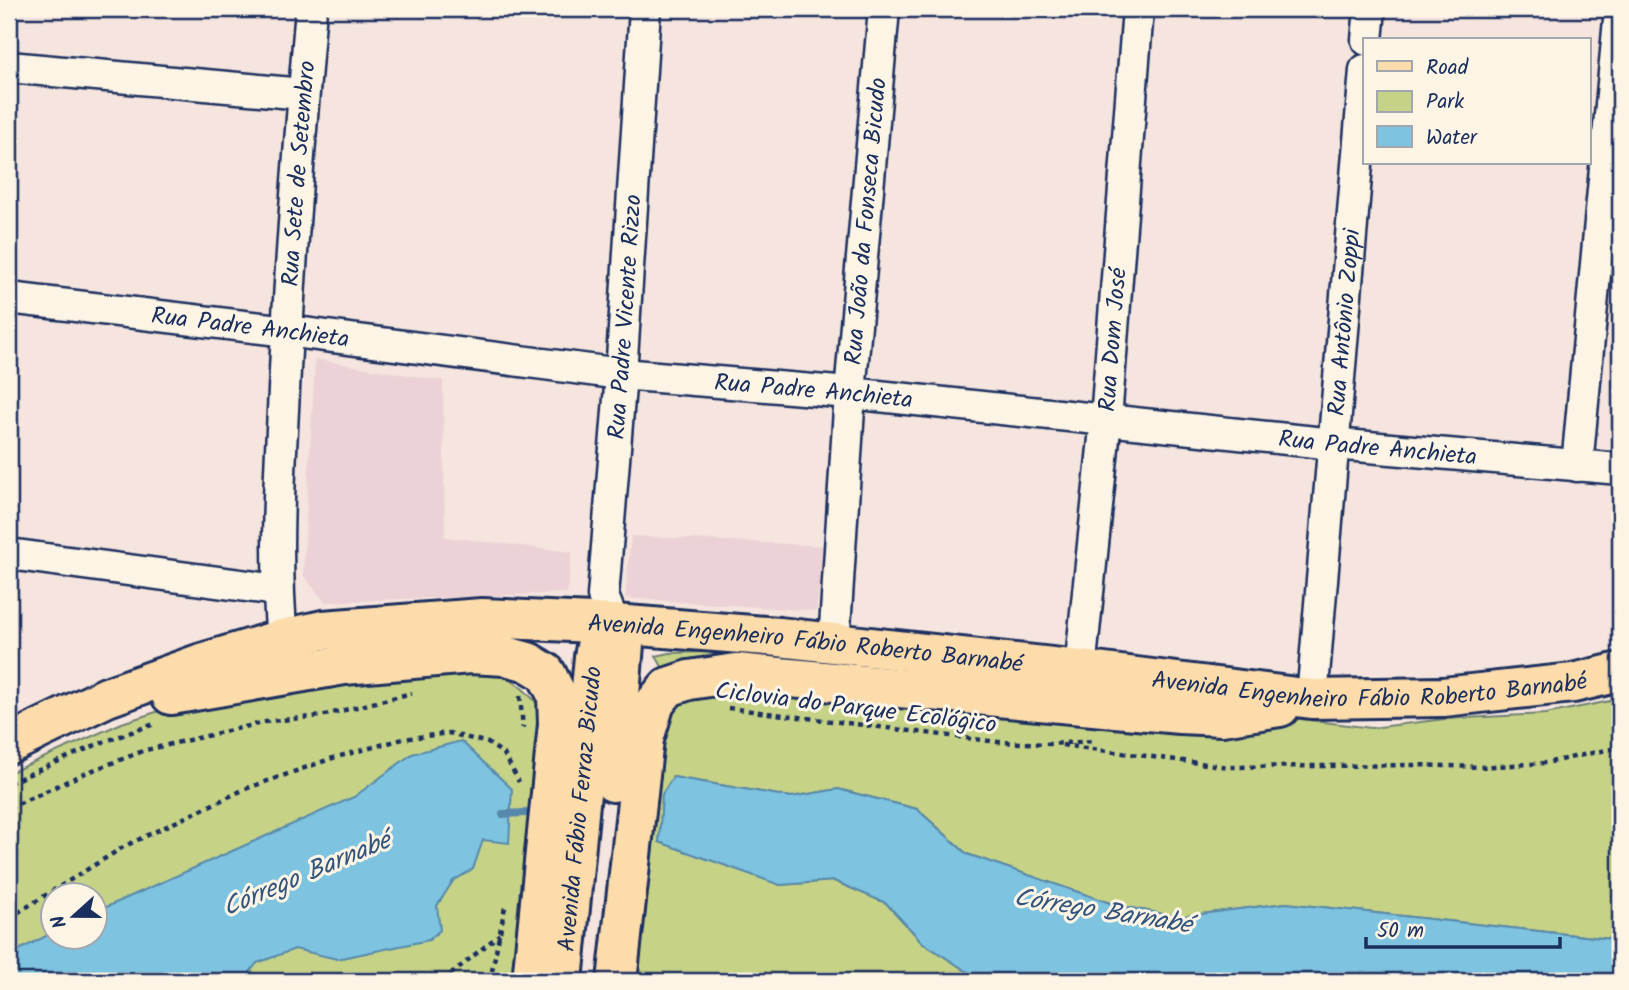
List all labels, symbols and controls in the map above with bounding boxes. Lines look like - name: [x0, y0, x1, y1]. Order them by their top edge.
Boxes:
- legend: [1363, 38, 1590, 164]
- text: Road: [1426, 52, 1469, 85]
- street label: Rua Sete de Setembro: [272, 59, 328, 288]
- street label: Rua João da Fonseca Bicudo: [835, 76, 899, 367]
- text: Park: [1426, 86, 1464, 119]
- text: Water: [1426, 122, 1478, 155]
- street label: Rua Padre Vicente Rizzo: [598, 193, 654, 441]
- street label: Rua Antônio Zoppi: [1318, 226, 1373, 418]
- street label: Rua Dom José: [1089, 265, 1139, 413]
- street label: Rua Padre Anchieta: [149, 297, 351, 360]
- street label: Rua Padre Anchieta: [713, 364, 915, 420]
- street label: Rua Padre Anchieta: [1276, 420, 1478, 477]
- street label: Avenida Engenheiro Fábio Roberto Barnabé: [587, 605, 1026, 685]
- street label: Avenida Engenheiro Fábio Roberto Barnabé: [1149, 661, 1593, 720]
- street label: Avenida Fábio Ferraz Bicudo: [548, 664, 614, 953]
- street label: Ciclovia do Parque Ecológico: [713, 672, 999, 745]
- water label: Córrego Barnabé: [216, 818, 403, 929]
- water label: Córrego Barnabé: [1011, 877, 1200, 948]
- north arrow: [38, 881, 108, 951]
- scale bar: [1366, 906, 1561, 950]
- text: N: [44, 910, 76, 932]
- text: 50 m: [1377, 915, 1424, 948]

